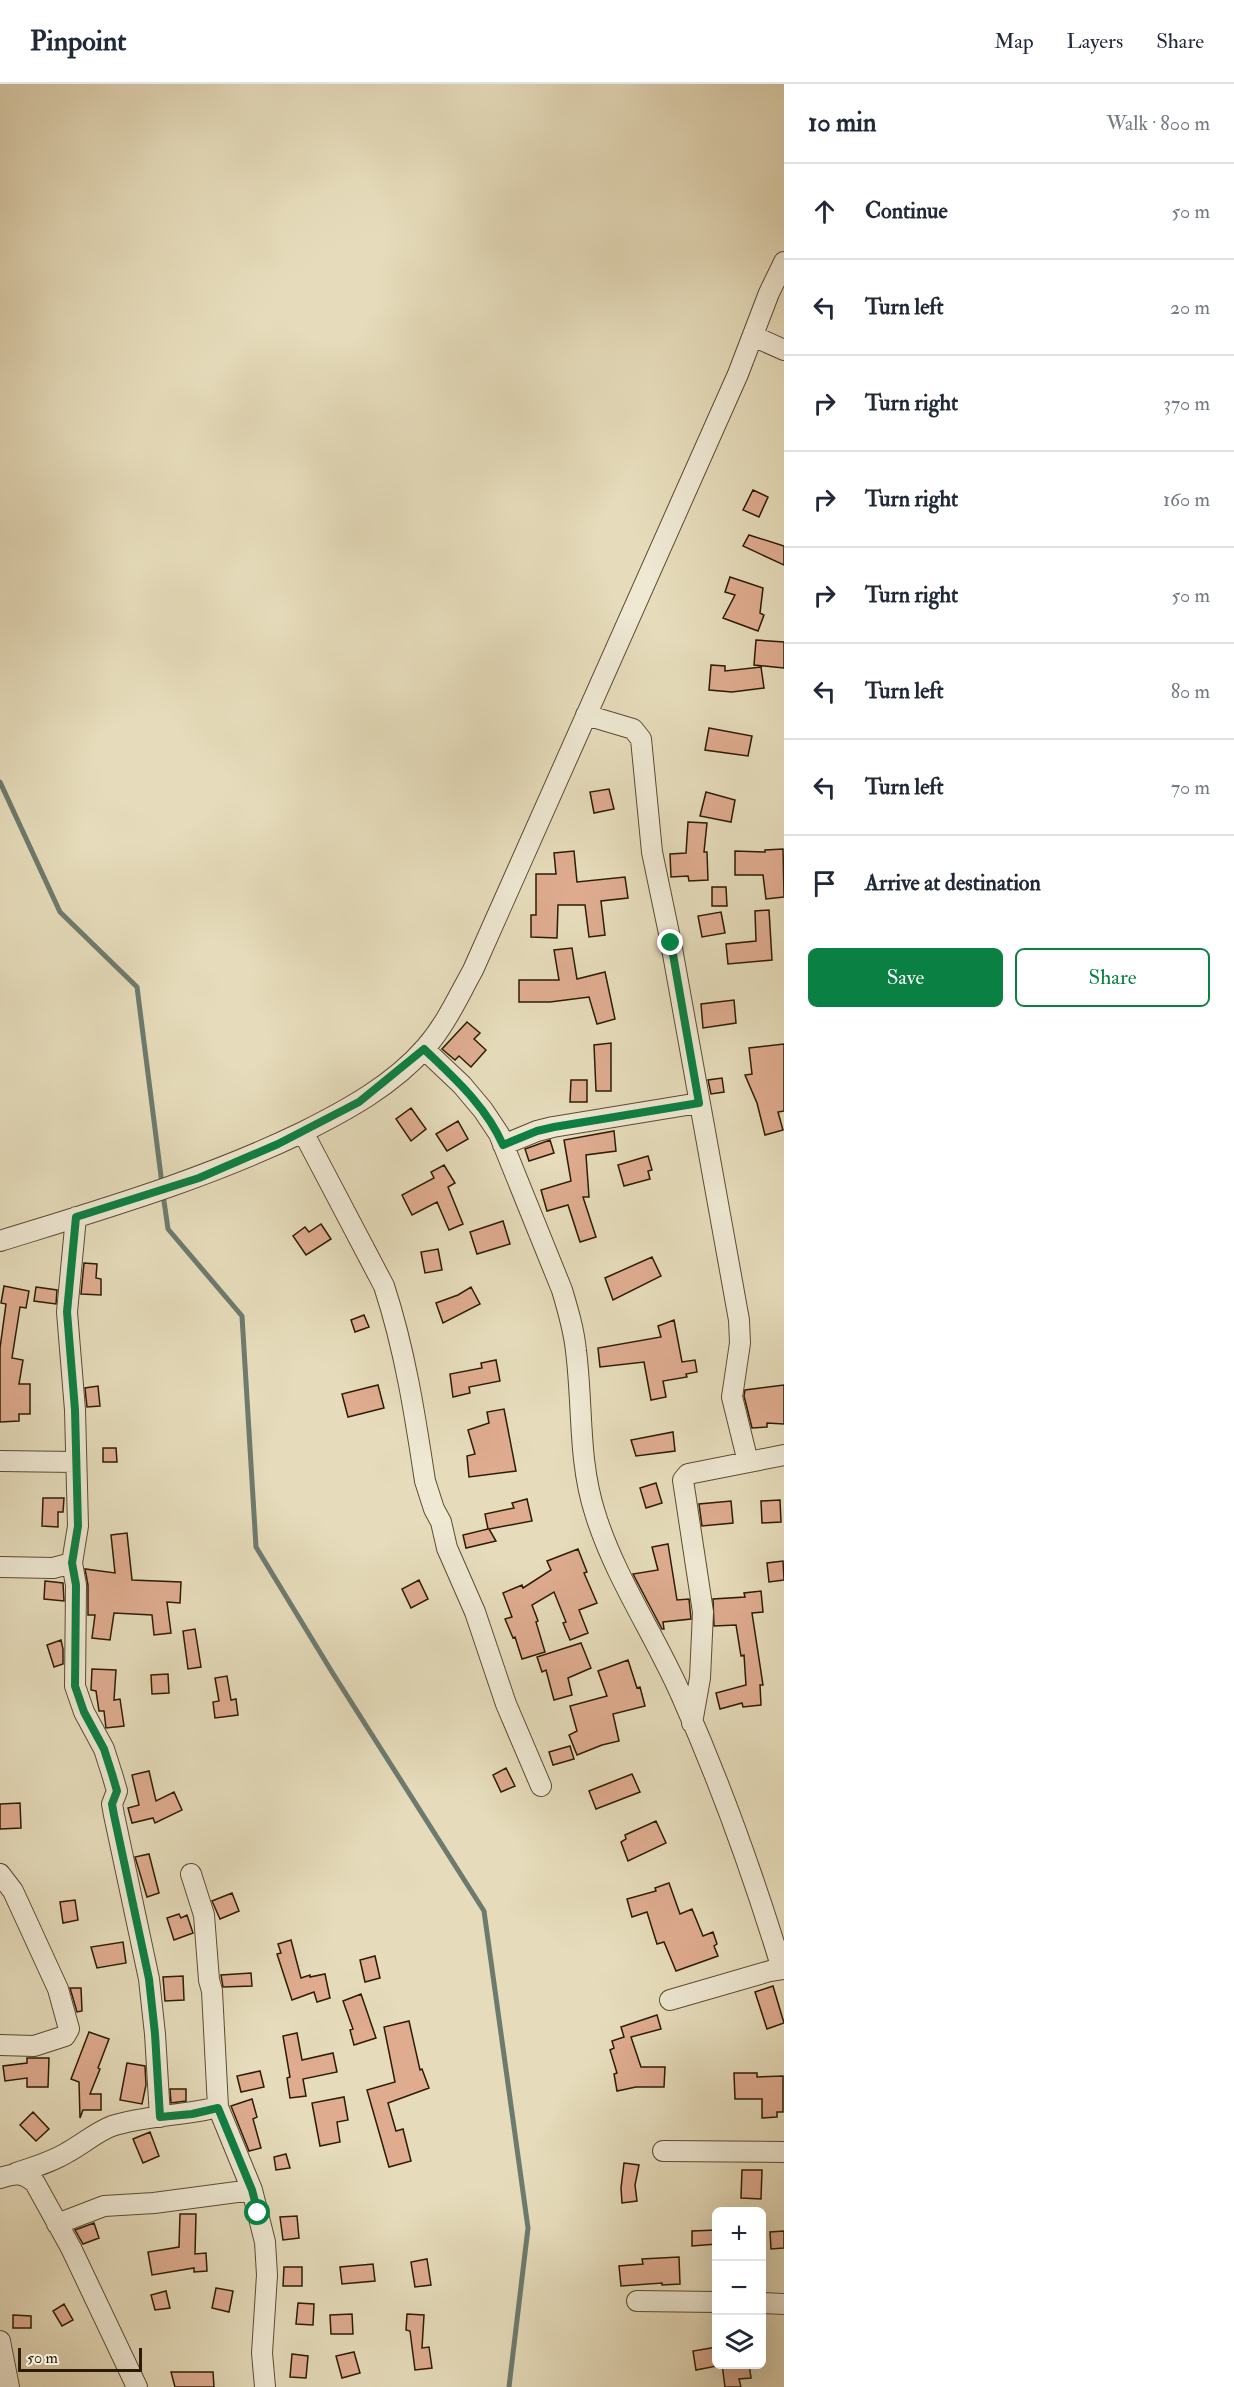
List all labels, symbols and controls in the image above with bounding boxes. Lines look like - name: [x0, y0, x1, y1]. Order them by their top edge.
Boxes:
- text: Pinpoint: [30, 24, 126, 59]
- text: Map: [994, 28, 1034, 55]
- text: Layers: [1067, 28, 1123, 55]
- text: Share: [1156, 28, 1204, 55]
- text: 10 min: [808, 107, 876, 139]
- text: Walk · 800 m: [1107, 111, 1210, 136]
- icon: ahead: [808, 195, 841, 228]
- text: Continue: [865, 197, 948, 225]
- text: 50 m: [1171, 199, 1210, 224]
- icon: left: [808, 291, 841, 324]
- text: Turn left: [865, 293, 944, 321]
- text: 20 m: [1170, 295, 1210, 320]
- icon: right: [808, 387, 841, 420]
- text: Turn right: [865, 389, 958, 417]
- text: 370 m: [1163, 391, 1210, 416]
- icon: right: [808, 483, 841, 516]
- text: Turn right: [865, 485, 958, 513]
- text: 160 m: [1163, 487, 1210, 512]
- icon: right: [808, 579, 841, 612]
- text: Turn right: [865, 581, 958, 609]
- text: 50 m: [1171, 583, 1210, 608]
- icon: left: [808, 675, 841, 708]
- text: Turn left: [865, 677, 944, 705]
- text: 80 m: [1171, 679, 1210, 704]
- icon: left: [808, 771, 841, 804]
- text: Turn left: [865, 773, 944, 801]
- text: 70 m: [1171, 775, 1210, 800]
- icon: arrive: [808, 867, 841, 900]
- text: Arrive at destination: [865, 869, 1041, 897]
- route end: [657, 929, 683, 955]
- button: Save: [808, 948, 1003, 1007]
- button: Share: [1015, 948, 1210, 1007]
- route start: [244, 2199, 270, 2225]
- map controls: [712, 2207, 766, 2369]
- button: +: [712, 2207, 766, 2261]
- button: −: [712, 2261, 766, 2315]
- button: layers: [712, 2315, 766, 2369]
- scale bar: [18, 2345, 142, 2372]
- text: 50 m: [27, 2348, 58, 2368]

